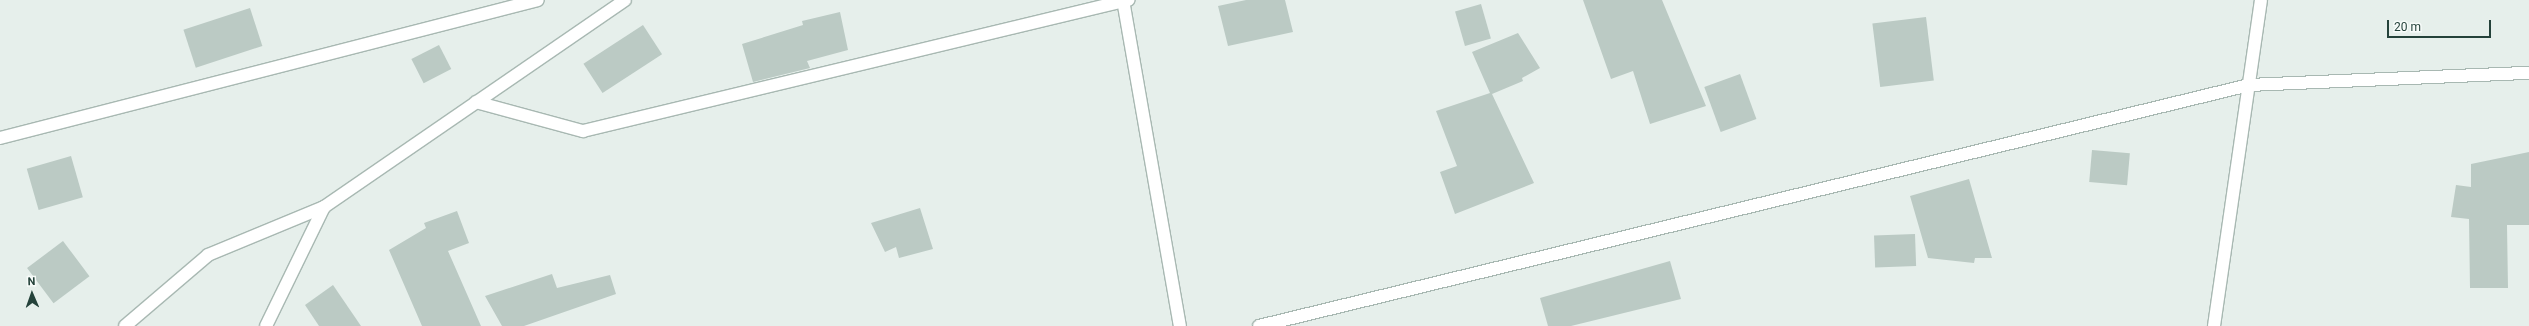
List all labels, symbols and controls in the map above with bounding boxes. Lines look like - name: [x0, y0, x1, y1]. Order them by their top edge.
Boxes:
- scale bar: [2389, 12, 2493, 38]
- text: 20 m: [2394, 20, 2421, 34]
- north arrow: [12, 274, 52, 314]
- text: N: [27, 275, 36, 288]

